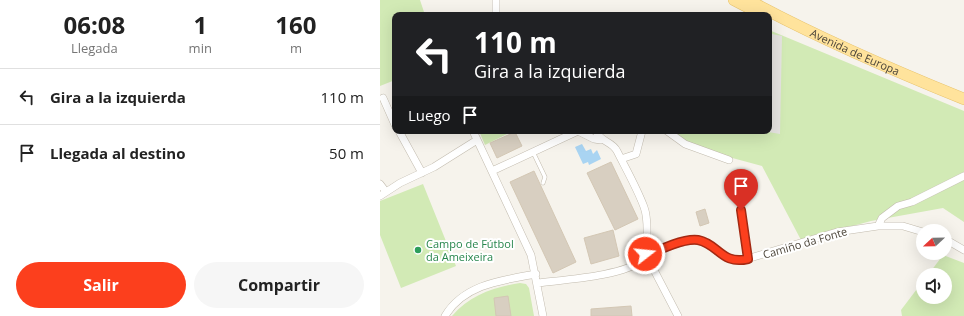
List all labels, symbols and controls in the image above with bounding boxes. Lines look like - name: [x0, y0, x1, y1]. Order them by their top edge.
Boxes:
- text: 06:08: [63, 8, 125, 41]
- text: 1: [193, 8, 207, 41]
- text: 160: [275, 8, 317, 41]
- text: 110 m: [474, 23, 557, 61]
- street label: Avenida de Europa: [808, 25, 902, 78]
- icon: left: [408, 28, 460, 80]
- text: Llegada: [71, 39, 118, 57]
- text: min: [189, 39, 212, 57]
- text: m: [290, 39, 302, 57]
- text: Gira a la izquierda: [474, 59, 626, 83]
- icon: left: [16, 86, 38, 108]
- text: Gira a la izquierda: [50, 87, 186, 107]
- text: 110 m: [320, 87, 364, 107]
- icon: arrive: [459, 104, 481, 126]
- text: Luego: [408, 105, 451, 125]
- icon: arrive: [16, 142, 38, 164]
- text: Llegada al destino: [50, 143, 185, 163]
- text: 50 m: [329, 143, 364, 163]
- pin: [724, 169, 758, 210]
- icon: arrive: [730, 175, 752, 197]
- street label: Camiño da Fonte: [761, 223, 849, 262]
- north arrow: [916, 224, 952, 260]
- map controls: [916, 224, 952, 304]
- position arrow: [624, 233, 666, 275]
- place label: Campo de Fútbol da Ameixeira: [426, 236, 514, 264]
- marker: Campo de Fútbol da Ameixeira: [413, 245, 423, 255]
- button: Salir: [16, 262, 186, 308]
- button: Compartir: [194, 262, 364, 308]
- button: sound: [916, 268, 952, 304]

